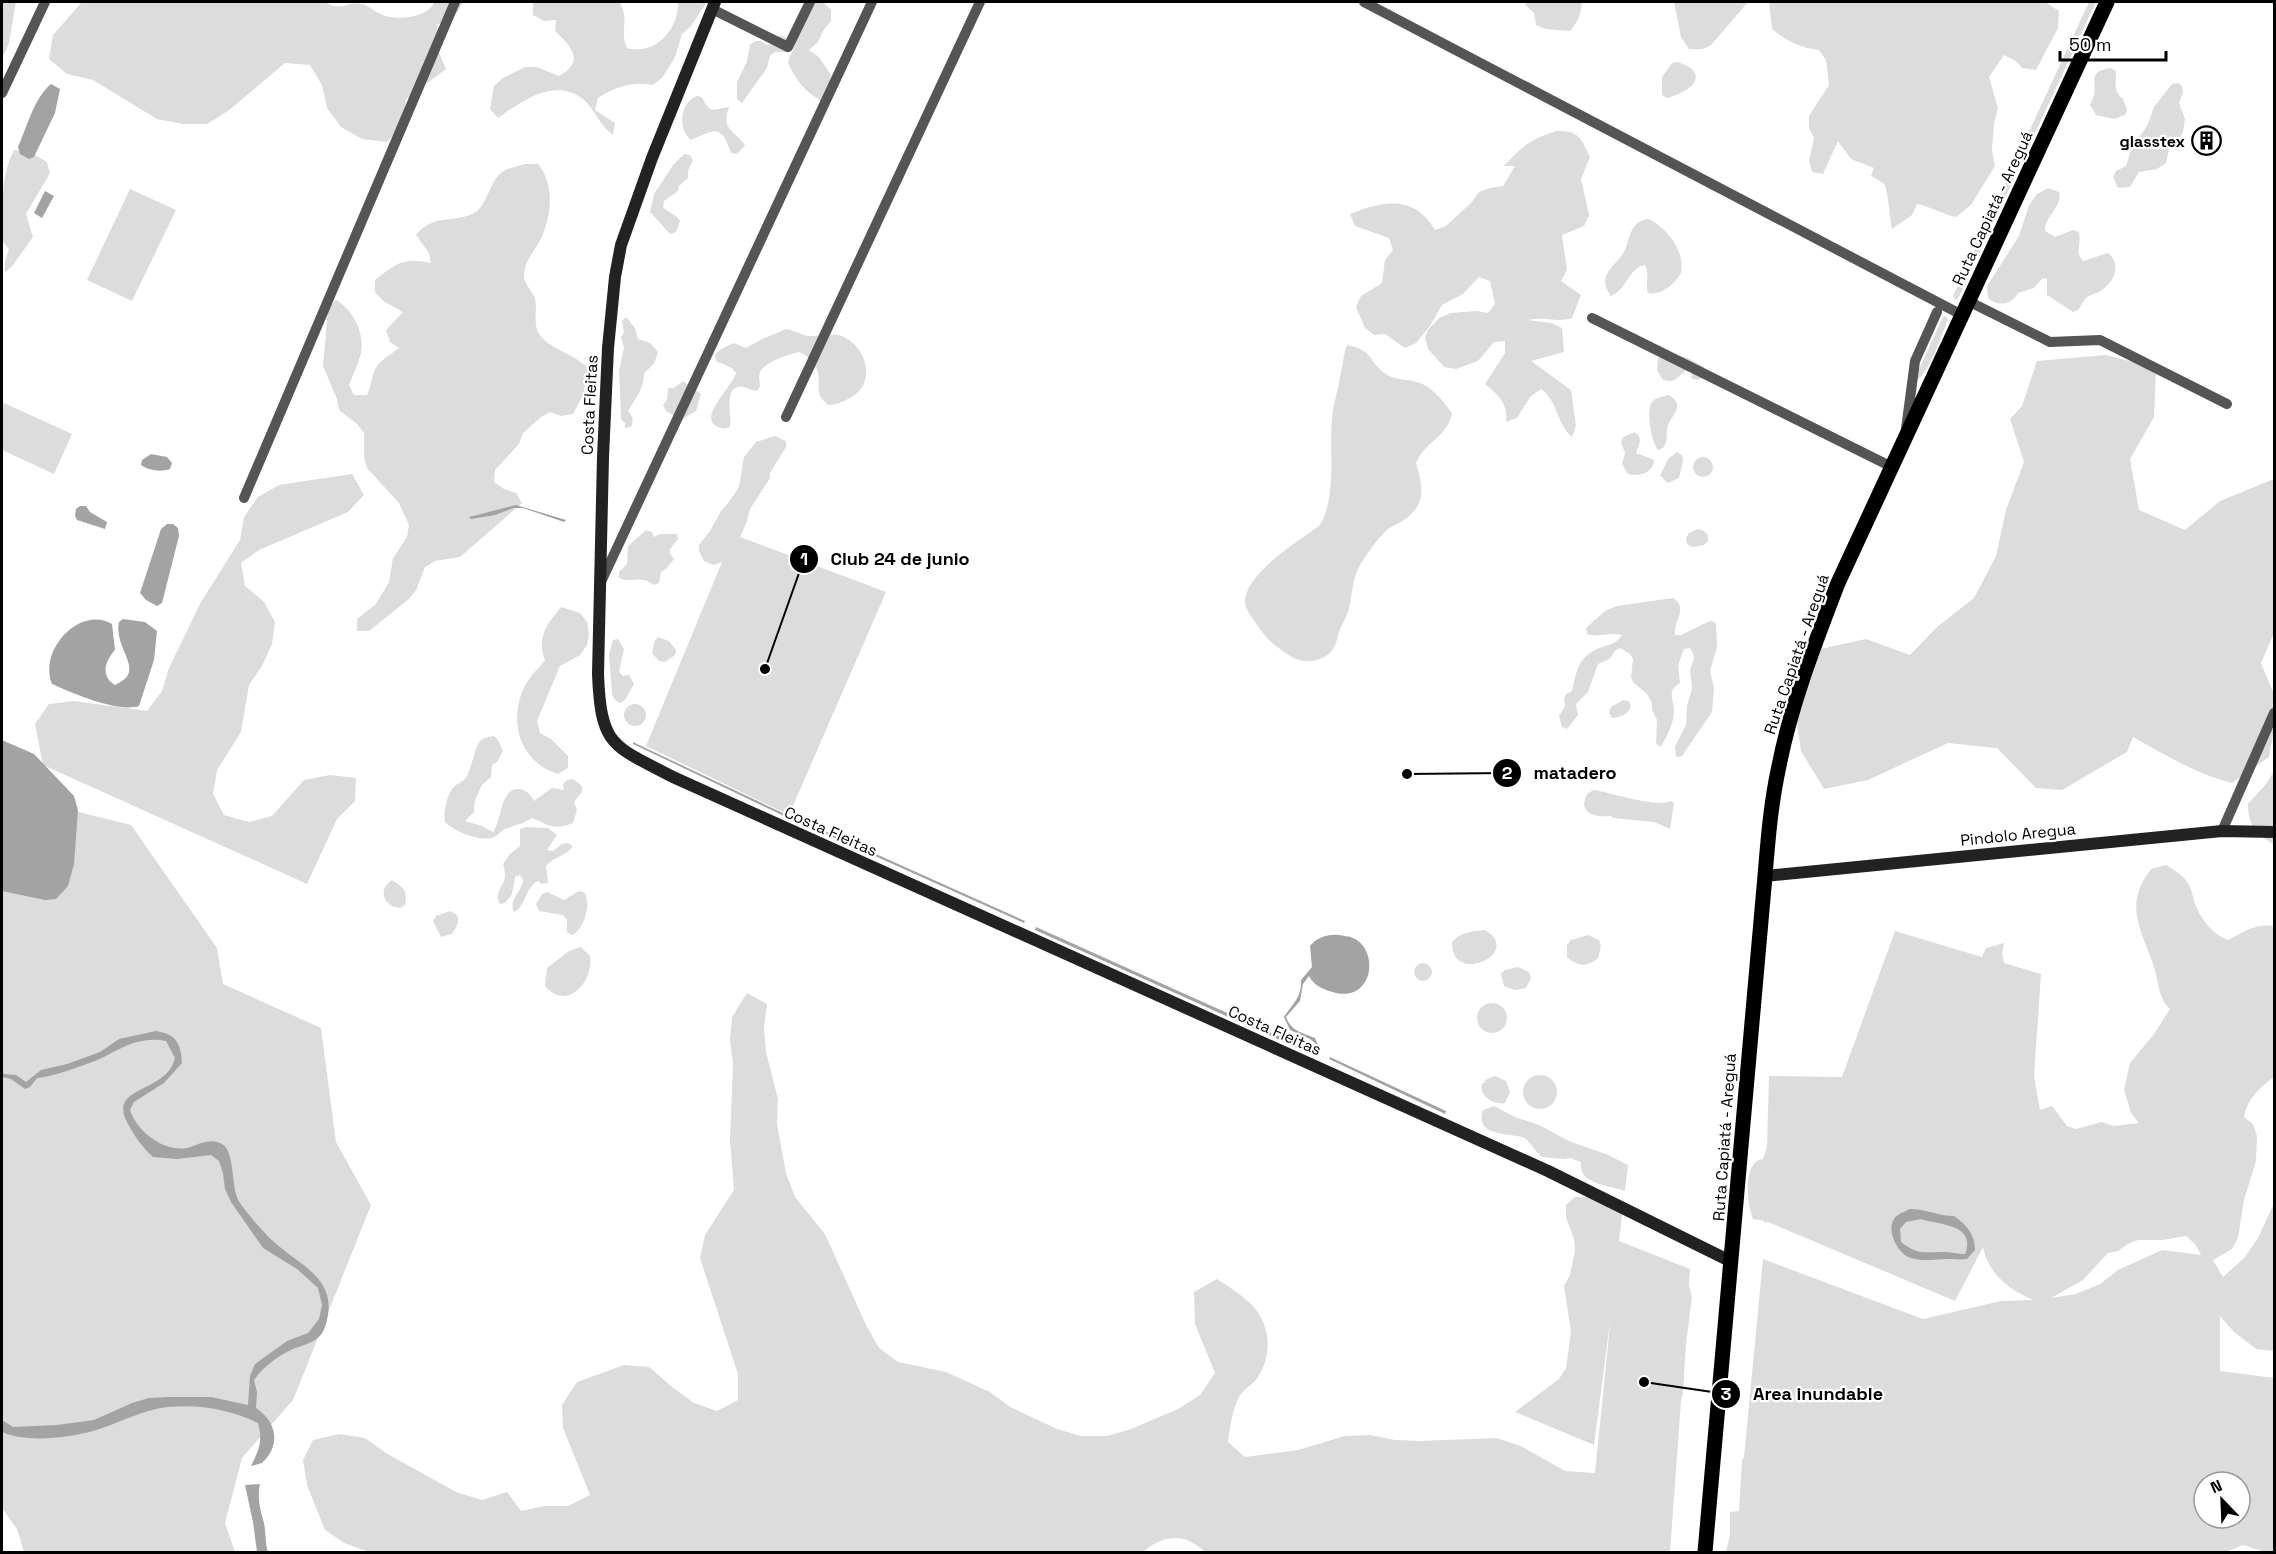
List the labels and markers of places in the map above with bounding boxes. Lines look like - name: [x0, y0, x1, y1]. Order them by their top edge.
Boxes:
- building icon: glasstex: [2190, 125, 2222, 157]
- place label: glasstex: [2120, 131, 2186, 152]
- callout: Club 24 de junio: [789, 541, 982, 577]
- callout: matadero: [1492, 755, 1629, 791]
- callout: Area inundable: [1711, 1376, 1895, 1412]

